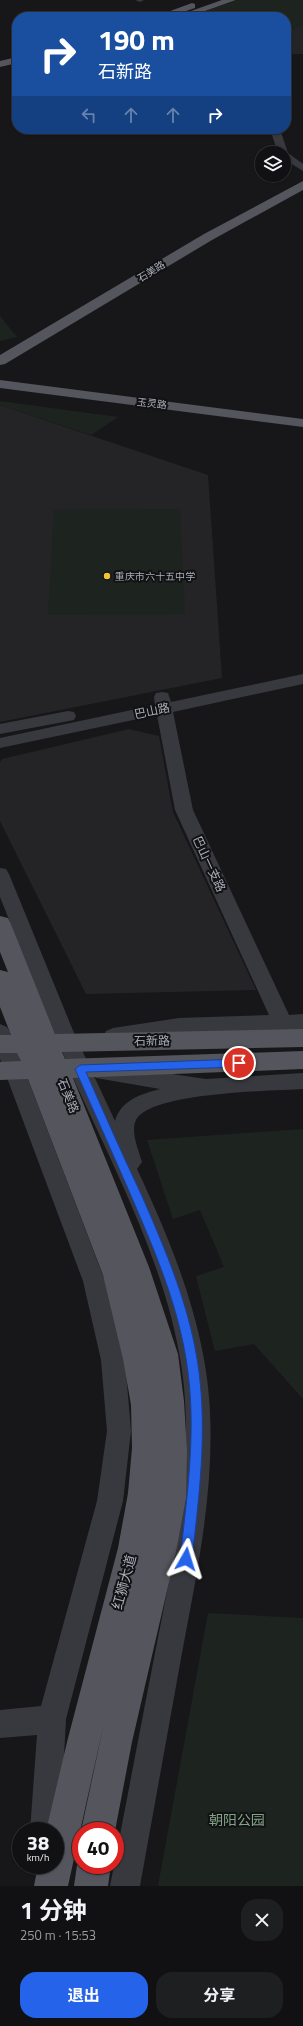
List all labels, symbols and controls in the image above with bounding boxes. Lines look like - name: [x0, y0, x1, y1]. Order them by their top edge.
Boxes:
- text: 190 m: [98, 18, 175, 61]
- icon: right: [32, 28, 84, 80]
- text: 石新路: [98, 58, 152, 85]
- icon: left: [78, 104, 100, 126]
- icon: ahead: [120, 104, 142, 126]
- icon: ahead: [162, 104, 184, 126]
- icon: right: [204, 104, 226, 126]
- map controls: [255, 146, 291, 182]
- button: layers: [255, 146, 291, 182]
- street label: 石美路: [135, 257, 168, 286]
- street label: 玉灵路: [136, 394, 168, 413]
- place label: 重庆市六十五中学: [115, 569, 195, 584]
- marker: 重庆市六十五中学: [102, 571, 112, 581]
- street label: 巴山路: [132, 697, 171, 724]
- street label: 巴山一支路: [188, 833, 231, 895]
- street label: 石新路: [134, 1031, 170, 1050]
- pin: [222, 1046, 256, 1080]
- icon: arrive: [228, 1052, 250, 1074]
- street label: 石美路: [53, 1076, 84, 1116]
- position arrow: [165, 1538, 207, 1580]
- street label: 红狮大道: [106, 1552, 141, 1612]
- park label: 朝阳公园: [209, 1809, 265, 1830]
- speed limit sign: 40: [72, 1822, 124, 1874]
- text: 38: [27, 1827, 49, 1858]
- text: km/h: [27, 1850, 49, 1865]
- text: 1 分钟: [20, 1892, 87, 1928]
- button: close: [241, 1899, 283, 1941]
- text: 250 m · 15:53: [20, 1925, 96, 1945]
- button: 退出: [20, 1972, 148, 2018]
- button: 分享: [156, 1972, 283, 2018]

